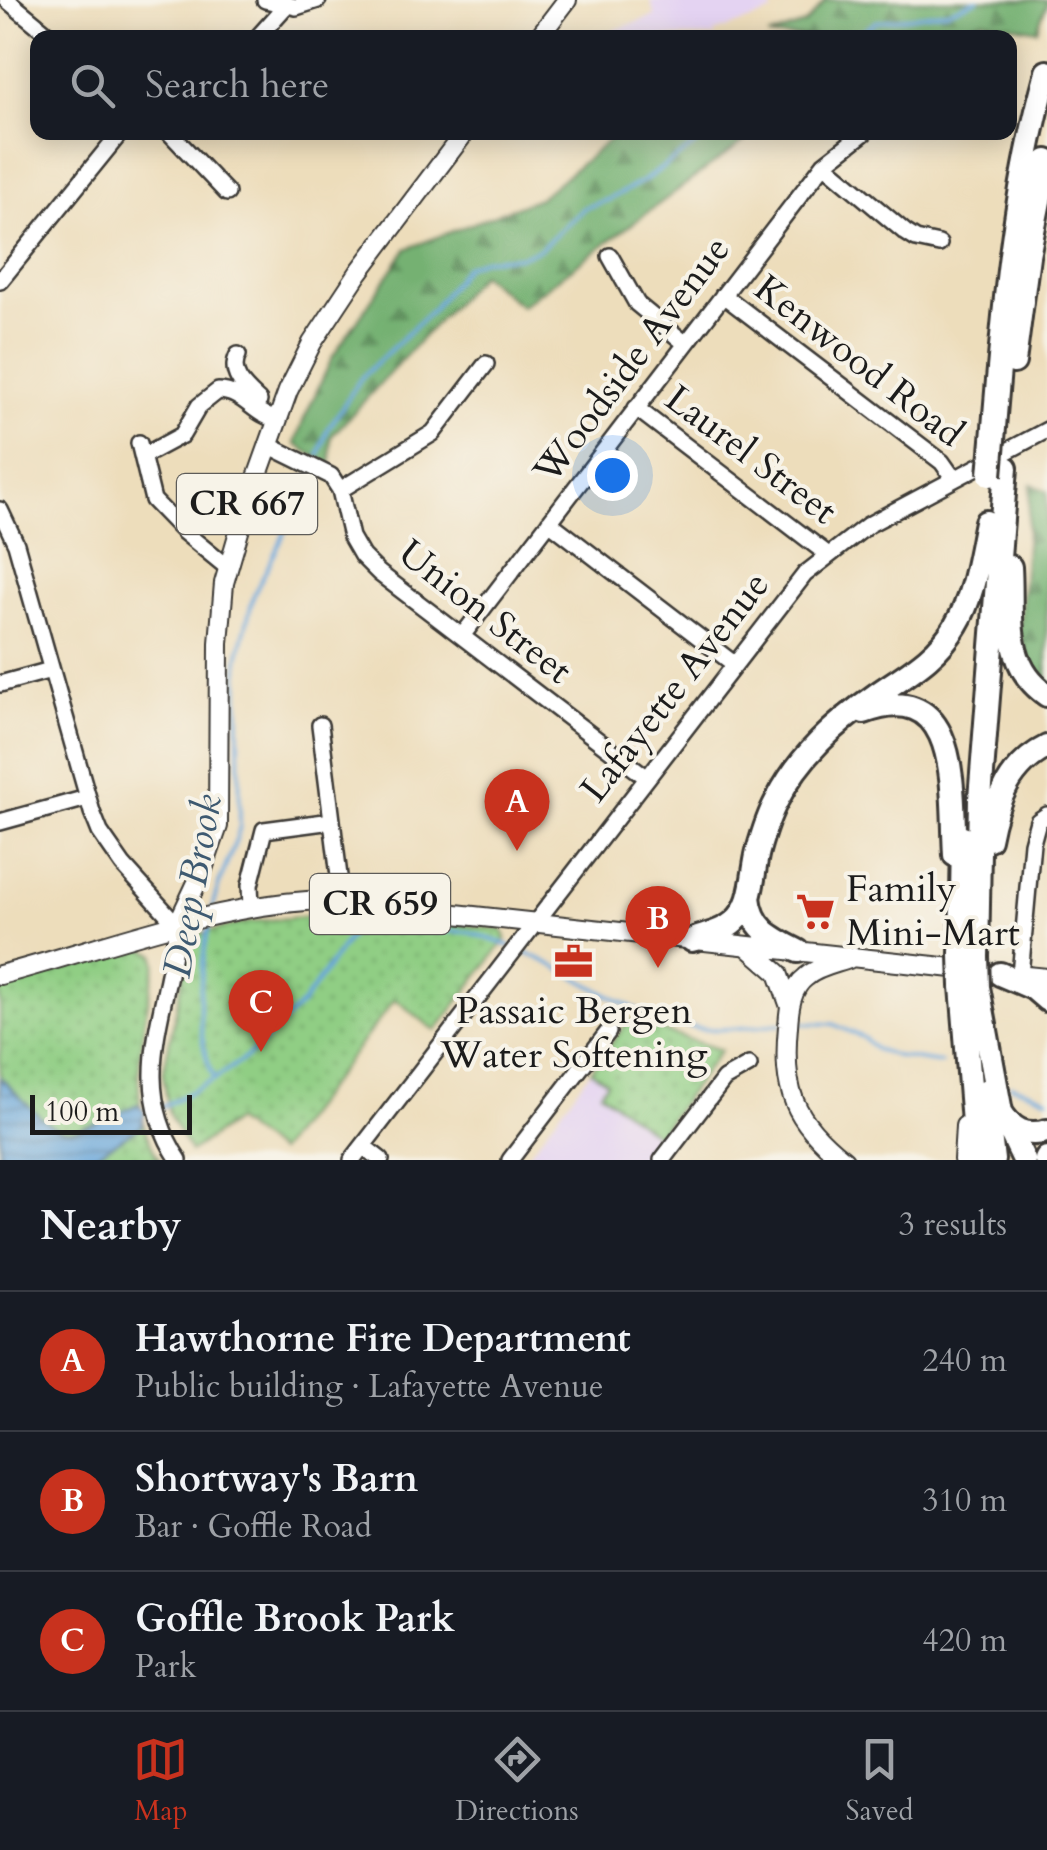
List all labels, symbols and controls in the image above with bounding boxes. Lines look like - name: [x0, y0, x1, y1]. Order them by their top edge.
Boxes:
- search box: [30, 30, 1017, 140]
- icon: search: [65, 58, 120, 113]
- text: Search here: [145, 59, 329, 111]
- street label: Woodside Avenue: [521, 226, 742, 495]
- street label: Kenwood Road: [743, 263, 975, 459]
- street label: Laurel Street: [654, 373, 848, 537]
- your location: [587, 450, 638, 501]
- road number: CR 667: [177, 474, 317, 534]
- street label: Union Street: [387, 528, 583, 696]
- street label: Lafayette Avenue: [568, 561, 782, 813]
- pin: A: [484, 768, 550, 851]
- water label: Deep Brook: [150, 790, 236, 982]
- place label: Family Mini-Mart: [846, 863, 1020, 959]
- road number: CR 659: [310, 874, 450, 934]
- pin: B: [626, 886, 690, 968]
- supermarket icon: Family Mini-Mart: [795, 890, 837, 932]
- office icon: Passaic Bergen Water Softening: [553, 941, 595, 983]
- pin: C: [228, 970, 294, 1052]
- place label: Passaic Bergen Water Softening: [439, 985, 708, 1081]
- scale bar: [30, 1090, 192, 1134]
- text: 100 m: [45, 1093, 119, 1131]
- text: Nearby: [40, 1197, 182, 1254]
- text: 3 results: [899, 1203, 1007, 1247]
- text: Hawthorne Fire Department: [135, 1313, 631, 1365]
- text: A: [60, 1339, 85, 1383]
- text: 240 m: [922, 1339, 1007, 1383]
- text: Public building · Lafayette Avenue: [135, 1365, 604, 1409]
- text: Shortway's Barn: [135, 1453, 418, 1505]
- text: B: [61, 1479, 84, 1523]
- text: 310 m: [922, 1479, 1007, 1523]
- text: Bar · Goffle Road: [135, 1505, 372, 1549]
- text: Goffle Brook Park: [135, 1593, 455, 1645]
- text: C: [60, 1619, 85, 1663]
- text: 420 m: [922, 1619, 1007, 1663]
- text: Park: [135, 1645, 197, 1689]
- tab: Map: [133, 1732, 188, 1830]
- tab: Directions: [455, 1732, 579, 1830]
- tab: Saved: [846, 1732, 914, 1830]

